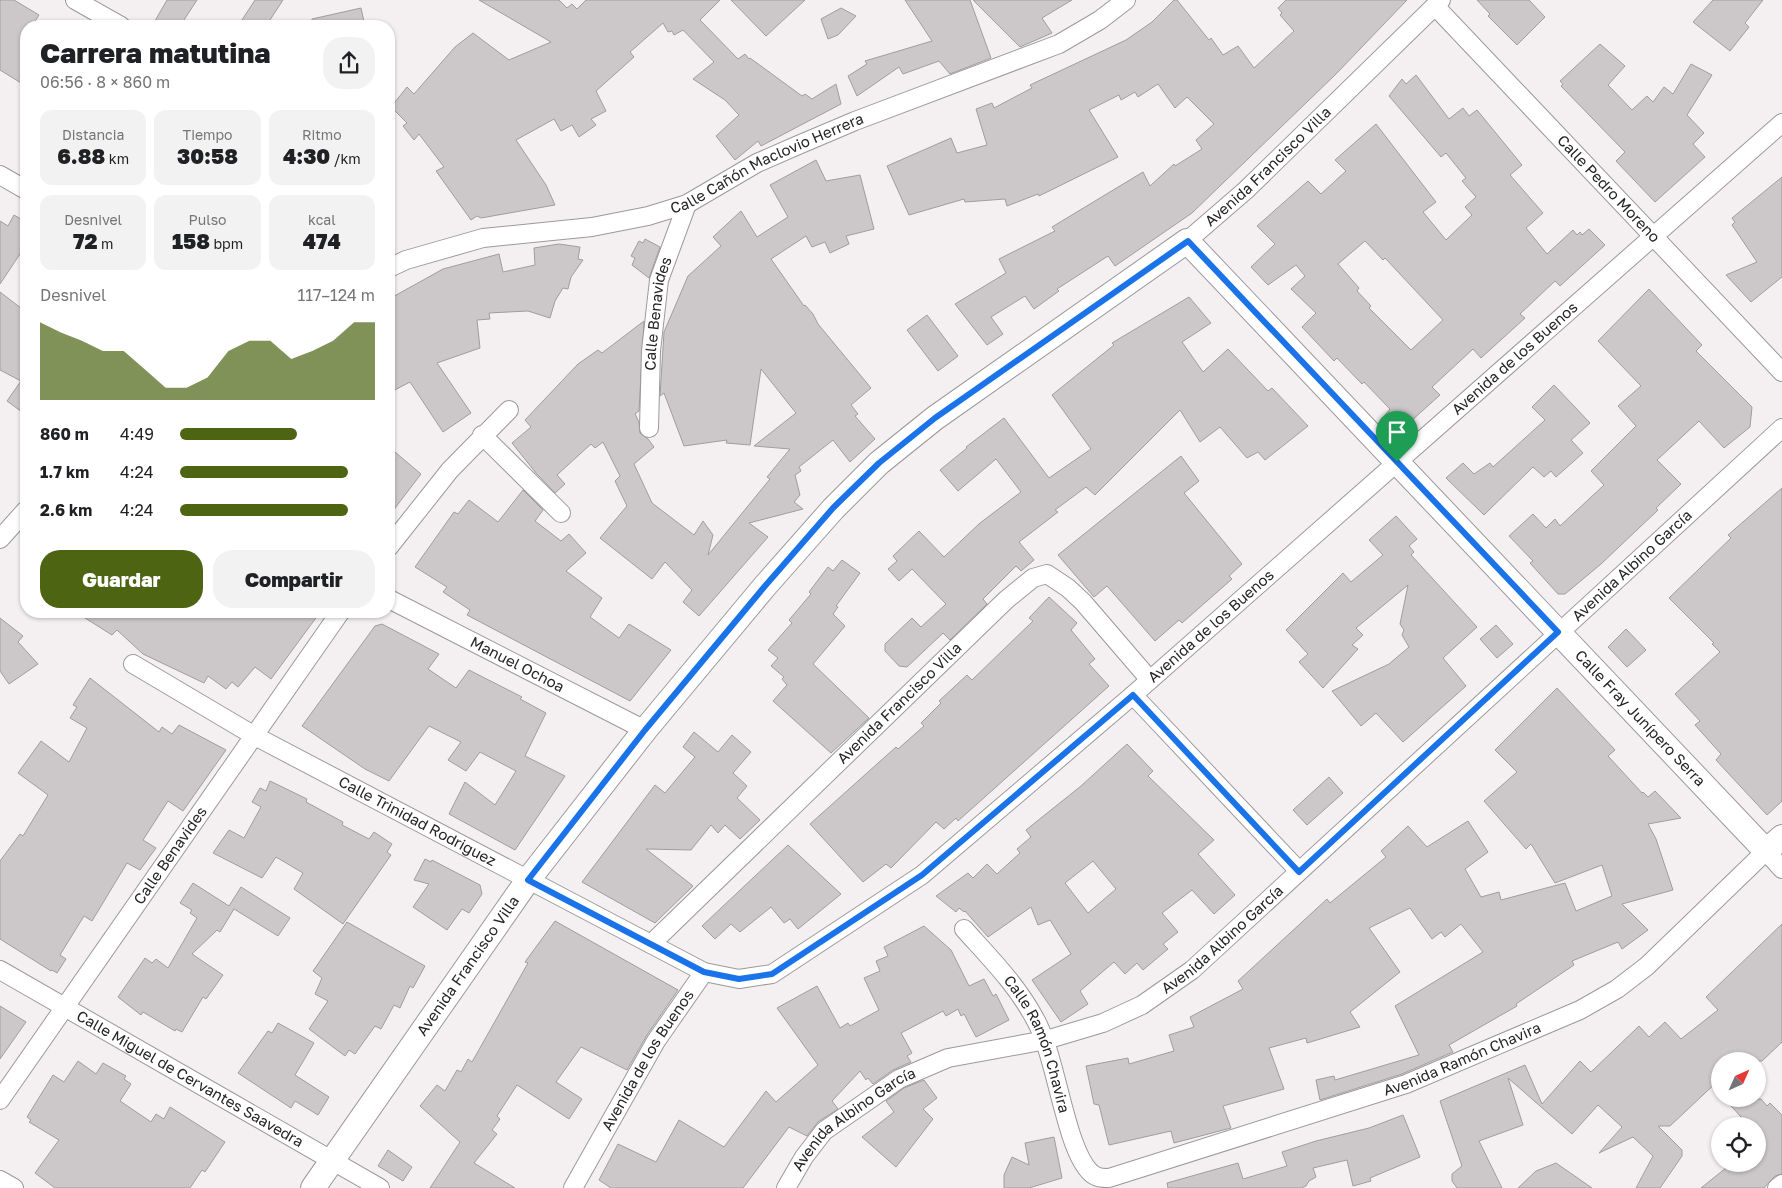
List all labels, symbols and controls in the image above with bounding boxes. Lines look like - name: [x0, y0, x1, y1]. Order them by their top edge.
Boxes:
- text: Carrera matutina: [40, 36, 271, 69]
- button: share: [323, 37, 375, 89]
- text: 06:56 · 8 × 860 m: [40, 72, 170, 92]
- street label: Avenida Francisco Villa: [1201, 102, 1334, 230]
- street label: Calle Cañón Maclovio Herrera: [668, 109, 866, 217]
- text: Distancia: [62, 126, 124, 143]
- text: Tiempo: [183, 126, 232, 143]
- text: Ritmo: [302, 126, 342, 143]
- street label: Calle Pedro Moreno: [1554, 131, 1664, 246]
- text: 6.88: [57, 143, 105, 169]
- text: 30:58: [177, 143, 238, 169]
- text: 4:30: [283, 143, 330, 169]
- text: km: [105, 150, 129, 167]
- text: /km: [330, 150, 361, 167]
- text: Desnivel: [64, 211, 122, 228]
- text: Pulso: [189, 211, 226, 228]
- text: kcal: [308, 211, 336, 228]
- text: 72: [73, 228, 97, 254]
- text: 158: [172, 228, 210, 254]
- text: 474: [303, 228, 341, 254]
- text: m: [97, 235, 113, 252]
- text: bpm: [210, 235, 243, 252]
- street label: Calle Benavides: [640, 254, 675, 371]
- text: Desnivel: [40, 285, 106, 305]
- text: 117–124 m: [298, 285, 375, 305]
- street label: Avenida de los Buenos: [1447, 297, 1581, 418]
- pin: [1376, 411, 1418, 462]
- icon: arrive: [1383, 418, 1411, 446]
- text: 860 m: [40, 424, 89, 444]
- text: 4:49: [120, 424, 154, 444]
- text: 1.7 km: [40, 462, 89, 482]
- text: 4:24: [120, 462, 154, 482]
- text: 2.6 km: [40, 500, 92, 520]
- text: 4:24: [120, 500, 154, 520]
- street label: Avenida Albino García: [1568, 506, 1695, 624]
- button: Guardar: [40, 550, 203, 608]
- button: Compartir: [213, 550, 375, 608]
- street label: Avenida de los Buenos: [1144, 565, 1277, 686]
- street label: Manuel Ochoa: [468, 632, 568, 695]
- street label: Avenida Francisco Villa: [833, 638, 965, 767]
- street label: Calle Fray Junípero Serra: [1572, 646, 1710, 790]
- street label: Calle Trinidad Rodriguez: [336, 772, 500, 869]
- street label: Calle Benavides: [129, 803, 210, 907]
- street label: Avenida Albino García: [1157, 881, 1286, 997]
- street label: Avenida Francisco Villa: [412, 892, 522, 1039]
- street label: Calle Ramón Chavira: [1001, 971, 1074, 1115]
- street label: Avenida de los Buenos: [597, 986, 697, 1134]
- street label: Calle Miguel de Cervantes Saavedra: [74, 1006, 307, 1150]
- street label: Avenida Ramón Chavira: [1381, 1018, 1543, 1099]
- north arrow: [1711, 1052, 1766, 1108]
- map controls: [1711, 1052, 1766, 1172]
- street label: Avenida Albino García: [788, 1063, 918, 1174]
- button: locate: [1711, 1117, 1766, 1172]

